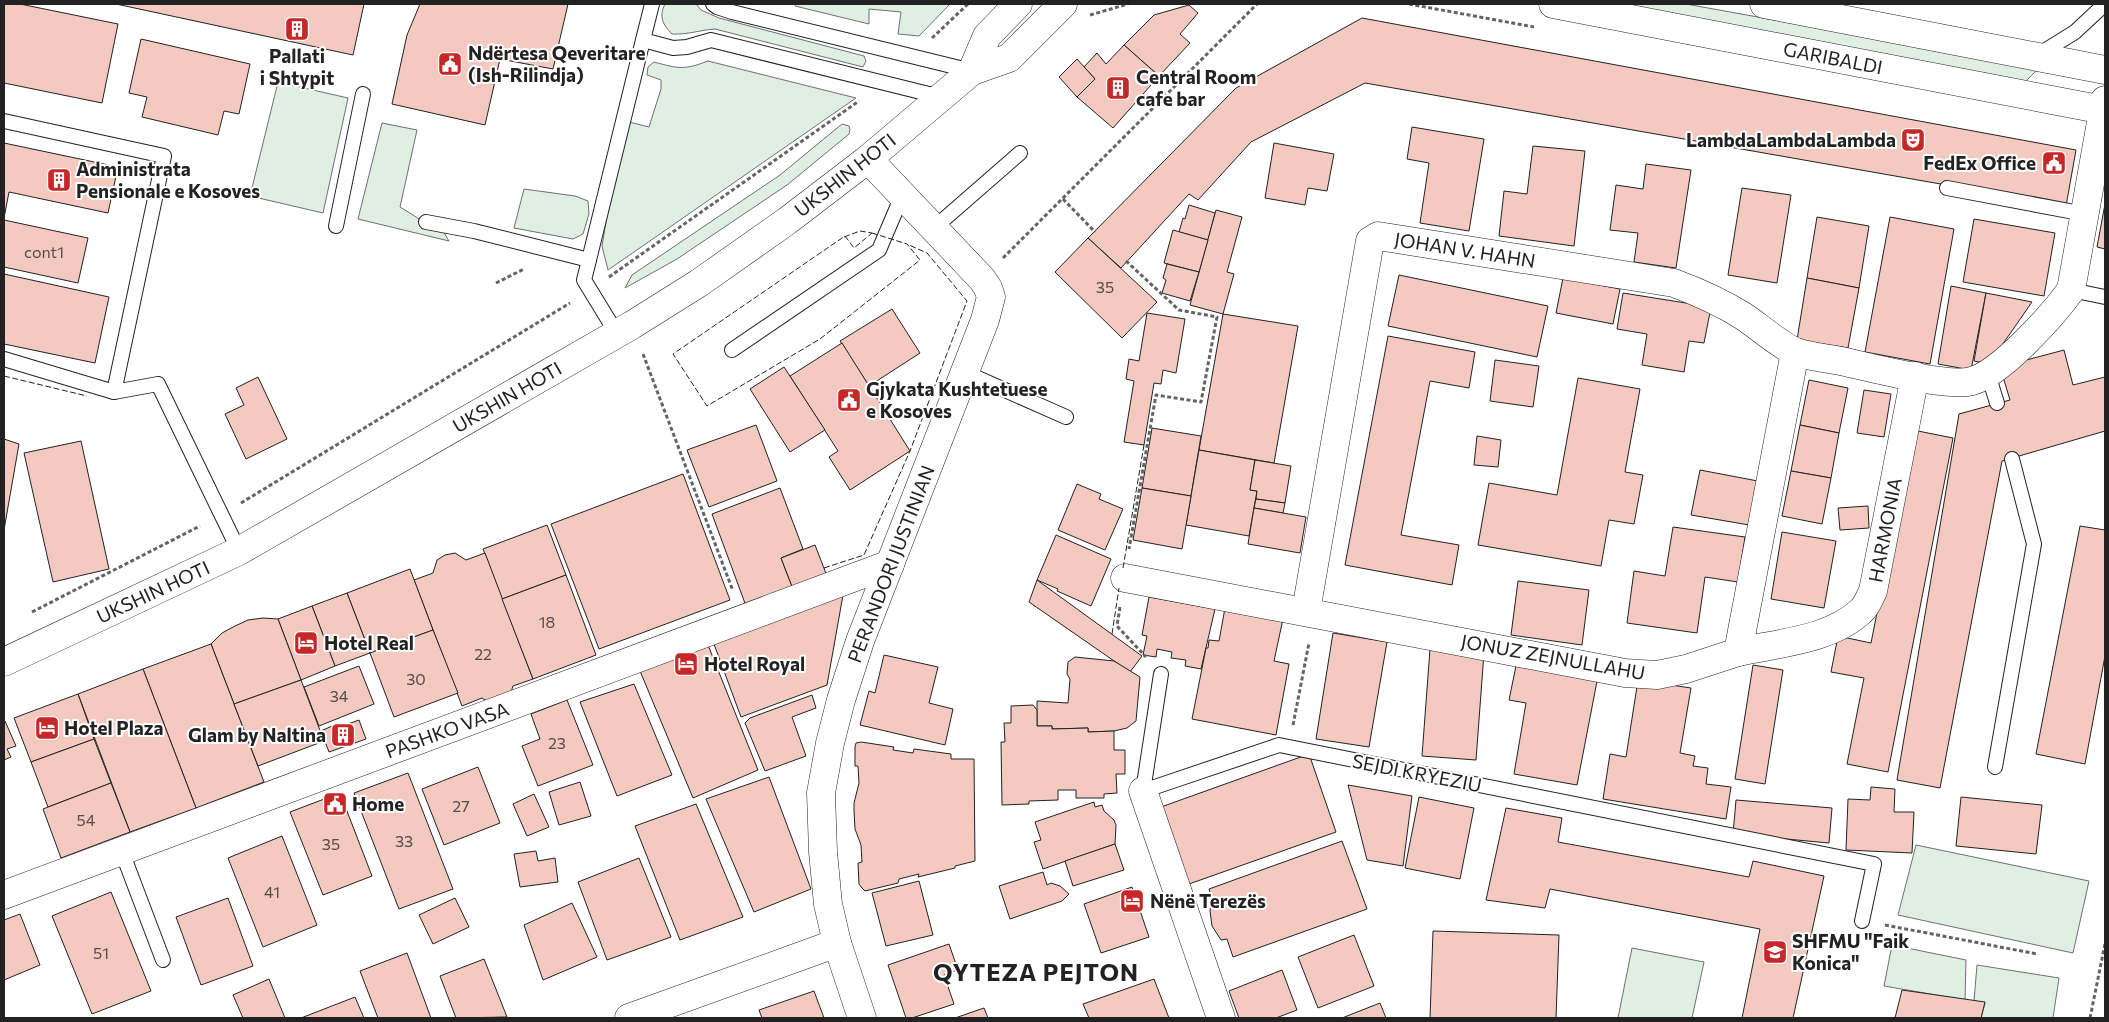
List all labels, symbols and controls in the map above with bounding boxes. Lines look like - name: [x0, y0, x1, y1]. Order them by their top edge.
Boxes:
- building icon: Pallati i Shtypit: [284, 16, 310, 42]
- street label: GARIBALDI: [1782, 37, 1885, 78]
- place label: Ndërtesa Qeveritare (Ish-Rilindja): [468, 41, 646, 86]
- place label: Pallati i Shtypit: [260, 44, 334, 89]
- public building icon: Ndërtesa Qeveritare (Ish-Rilindja): [437, 51, 463, 77]
- place label: Central Room cafe bar: [1136, 65, 1256, 110]
- building icon: Central Room cafe bar: [1105, 75, 1131, 101]
- theatre icon: LambdaLambdaLambda: [1900, 127, 1926, 153]
- street label: UKSHIN HOTI: [790, 128, 900, 221]
- place label: LambdaLambdaLambda: [1686, 128, 1896, 151]
- public building icon: FedEx Office: [2041, 150, 2067, 176]
- place label: FedEx Office: [1923, 151, 2036, 174]
- place label: Administrata Pensionale e Kosoves: [76, 157, 260, 202]
- building icon: Administrata Pensionale e Kosoves: [46, 167, 72, 193]
- street label: JOHAN V. HAHN: [1393, 227, 1537, 272]
- house number: cont1: [24, 242, 64, 261]
- house number: 35: [1096, 277, 1114, 296]
- street label: UKSHIN HOTI: [448, 356, 565, 437]
- place label: Gjykata Kushtetuese e Kosoves: [866, 377, 1047, 422]
- public building icon: Gjykata Kushtetuese e Kosoves: [836, 387, 862, 413]
- street label: PERANDORI JUSTINIAN: [842, 462, 939, 666]
- street label: HARMONIA: [1863, 476, 1906, 584]
- street label: UKSHIN HOTI: [93, 555, 213, 628]
- house number: 18: [539, 612, 555, 631]
- street label: JONUZ ZEJNULLAHU: [1459, 629, 1647, 684]
- hotel icon: Hotel Real: [293, 630, 319, 656]
- place label: Hotel Real: [324, 631, 414, 654]
- house number: 22: [474, 644, 492, 663]
- hotel icon: Hotel Royal: [673, 651, 699, 677]
- place label: Hotel Royal: [704, 652, 805, 675]
- house number: 30: [406, 669, 426, 688]
- house number: 34: [330, 686, 349, 705]
- street label: PASHKO VASA: [382, 697, 512, 763]
- hotel icon: Hotel Plaza: [34, 715, 60, 741]
- place label: Hotel Plaza: [64, 716, 164, 739]
- building icon: Glam by Naltina: [330, 722, 356, 748]
- place label: Glam by Naltina: [188, 723, 326, 746]
- house number: 23: [548, 733, 566, 752]
- street label: SEJDI KRYEZIU: [1350, 749, 1484, 796]
- public building icon: Home: [322, 791, 348, 817]
- place label: Home: [352, 792, 404, 815]
- house number: 27: [452, 796, 470, 815]
- house number: 54: [77, 810, 96, 829]
- house number: 33: [395, 831, 413, 850]
- house number: 35: [322, 834, 340, 853]
- house number: 41: [264, 882, 280, 901]
- hotel icon: Nënë Terezës: [1119, 888, 1145, 914]
- place label: Nënë Terezës: [1150, 889, 1266, 912]
- place label: SHFMU "Faik Konica": [1792, 929, 1909, 974]
- school or university icon: SHFMU "Faik Konica": [1762, 939, 1788, 965]
- house number: 51: [93, 943, 109, 962]
- district label: QYTEZA PEJTON: [933, 957, 1139, 986]

